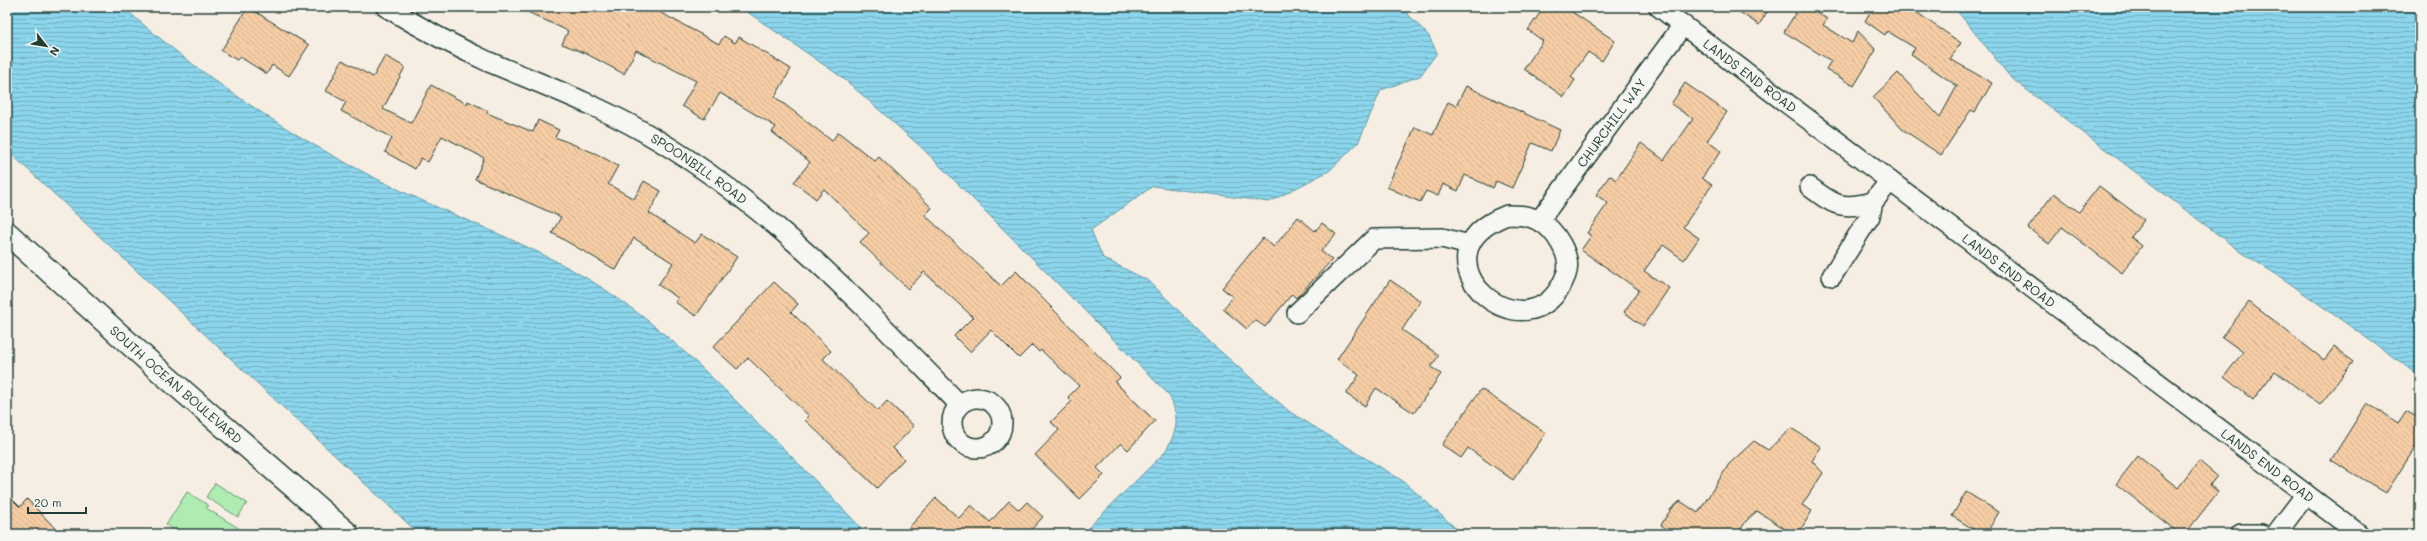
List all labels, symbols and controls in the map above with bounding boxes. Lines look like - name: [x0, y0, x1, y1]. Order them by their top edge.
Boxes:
- north arrow: [26, 26, 66, 66]
- street label: LANDS END ROAD: [1700, 35, 1801, 116]
- text: N: [46, 44, 64, 59]
- street label: CHURCHILL WAY: [1572, 74, 1649, 170]
- street label: SPOONBILL ROAD: [648, 129, 751, 207]
- street label: LANDS END ROAD: [1959, 229, 2059, 311]
- street label: SOUTH OCEAN BOULEVARD: [107, 321, 246, 447]
- street label: LANDS END ROAD: [2218, 424, 2318, 506]
- scale bar: [28, 489, 86, 515]
- text: 20 m: [34, 494, 62, 510]

